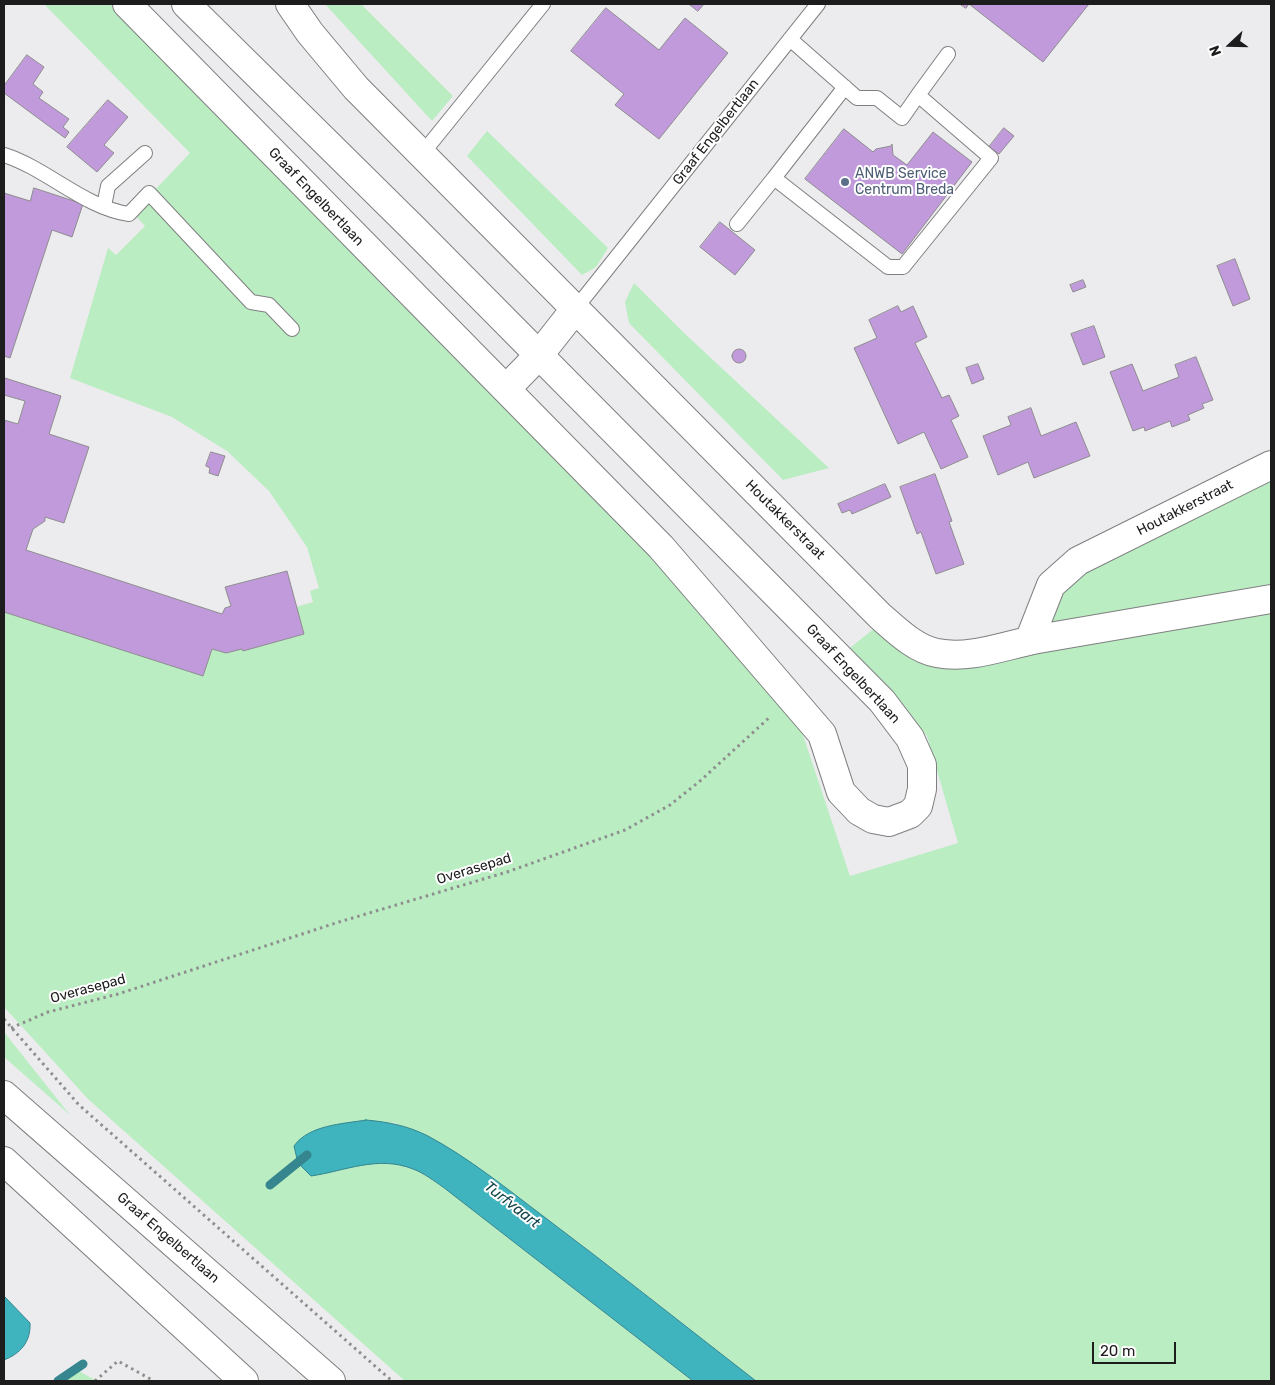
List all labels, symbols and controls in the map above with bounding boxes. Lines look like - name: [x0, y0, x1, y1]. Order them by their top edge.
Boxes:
- north arrow: [1205, 20, 1255, 70]
- text: N: [1206, 43, 1225, 58]
- street label: Graaf Engelbertlaan: [669, 76, 763, 188]
- street label: Graaf Engelbertlaan: [265, 144, 367, 250]
- place label: ANWB Service Centrum Breda: [855, 166, 954, 198]
- marker: ANWB Service Centrum Breda: [839, 176, 851, 188]
- street label: Houtakkerstraat: [742, 477, 828, 563]
- street label: Houtakkerstraat: [1134, 477, 1236, 539]
- street label: Graaf Engelbertlaan: [803, 621, 903, 727]
- street label: Overasepad: [435, 850, 513, 888]
- street label: Overasepad: [49, 971, 127, 1007]
- water label: Turfvaart: [481, 1178, 543, 1232]
- street label: Graaf Engelbertlaan: [114, 1189, 222, 1287]
- scale bar: [1095, 1332, 1179, 1364]
- text: 20 m: [1100, 1342, 1135, 1360]

